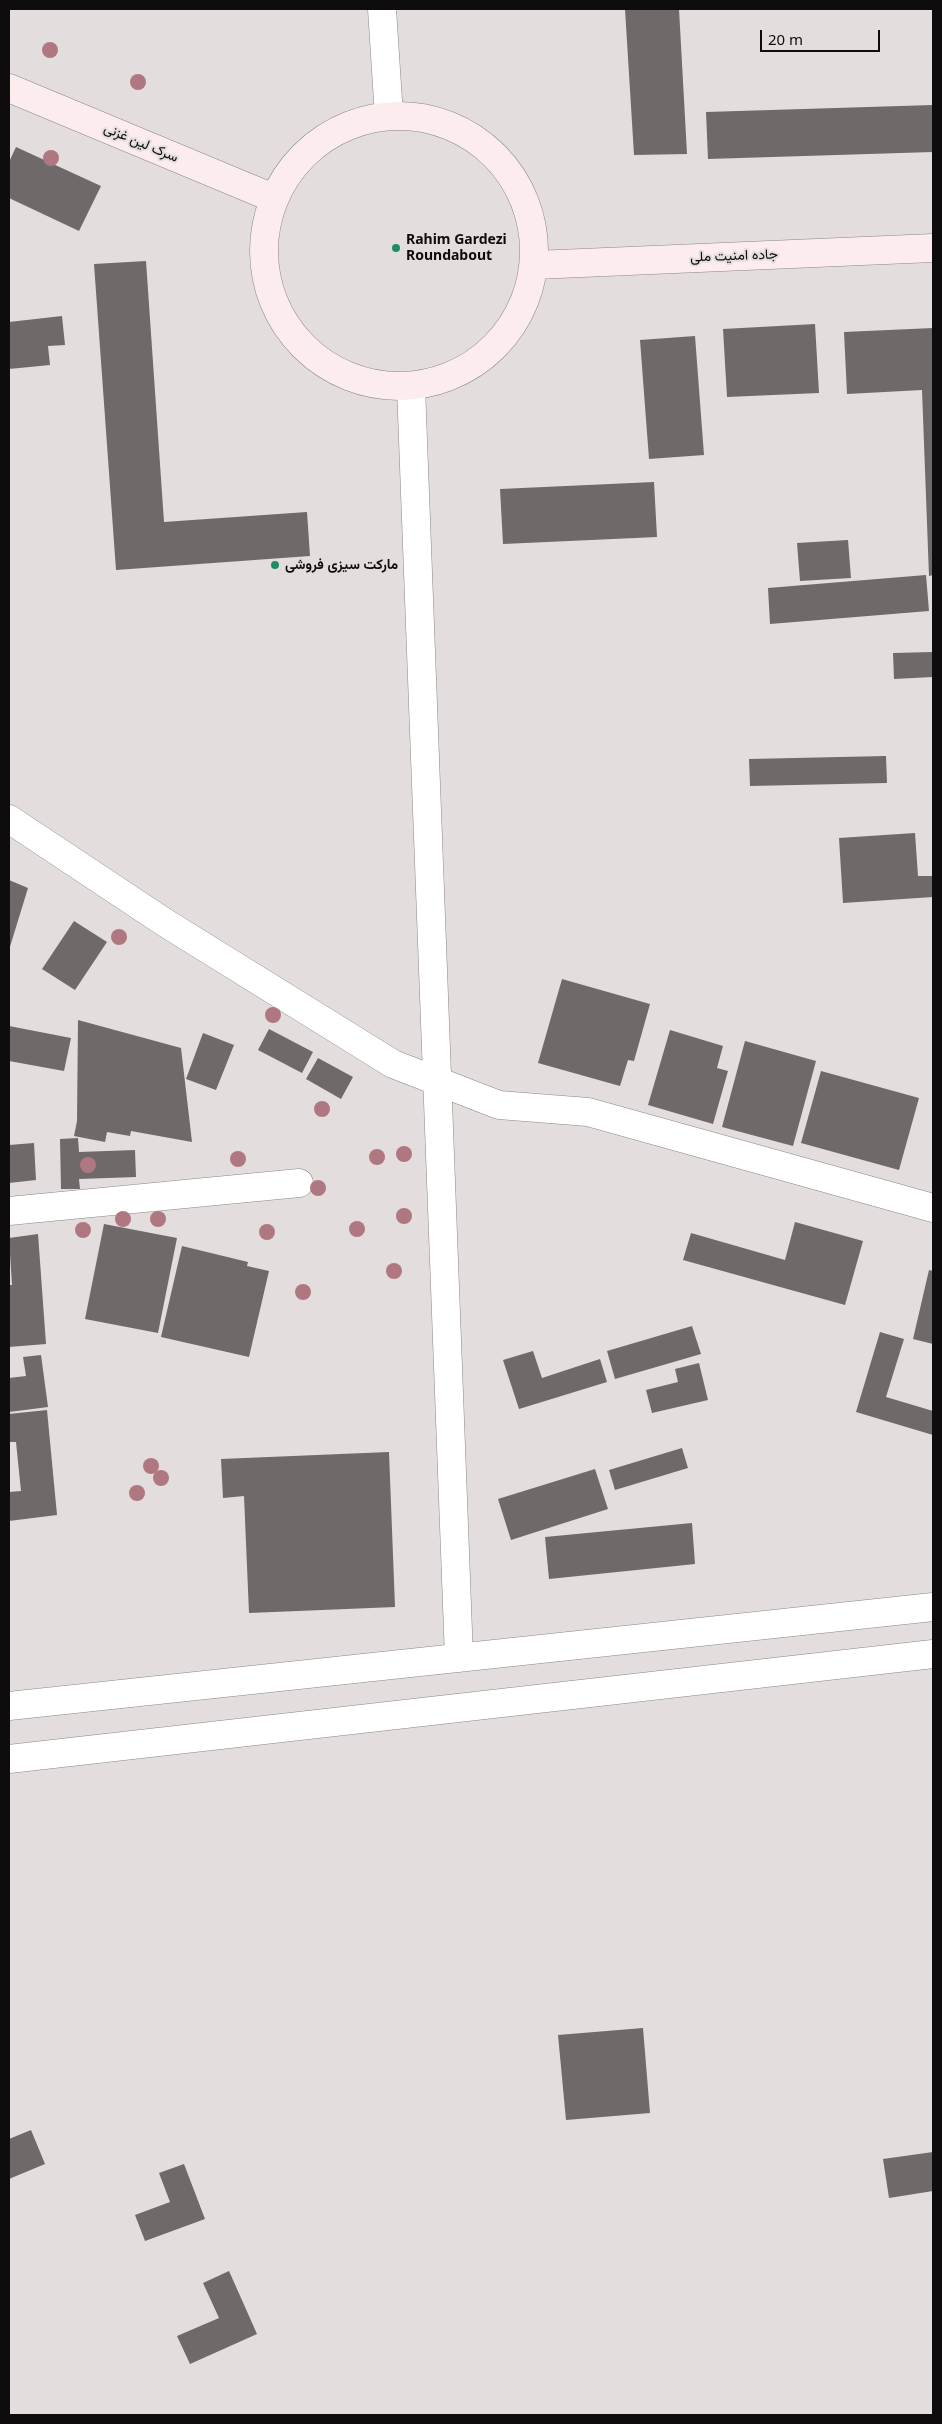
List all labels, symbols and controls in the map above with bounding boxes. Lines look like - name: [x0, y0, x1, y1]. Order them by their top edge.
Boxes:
- scale bar: [762, 20, 882, 52]
- text: 20 m: [768, 29, 803, 49]
- street label: سرک لین غزنی: [101, 120, 181, 166]
- place label: Rahim Gardezi Roundabout: [406, 232, 507, 264]
- marker: Rahim Gardezi Roundabout: [390, 242, 402, 254]
- street label: جاده امنیت ملی: [690, 246, 778, 266]
- place label: مارکت سیزی فروشی: [285, 557, 398, 573]
- marker: مارکت سیزی فروشی: [269, 559, 281, 571]

